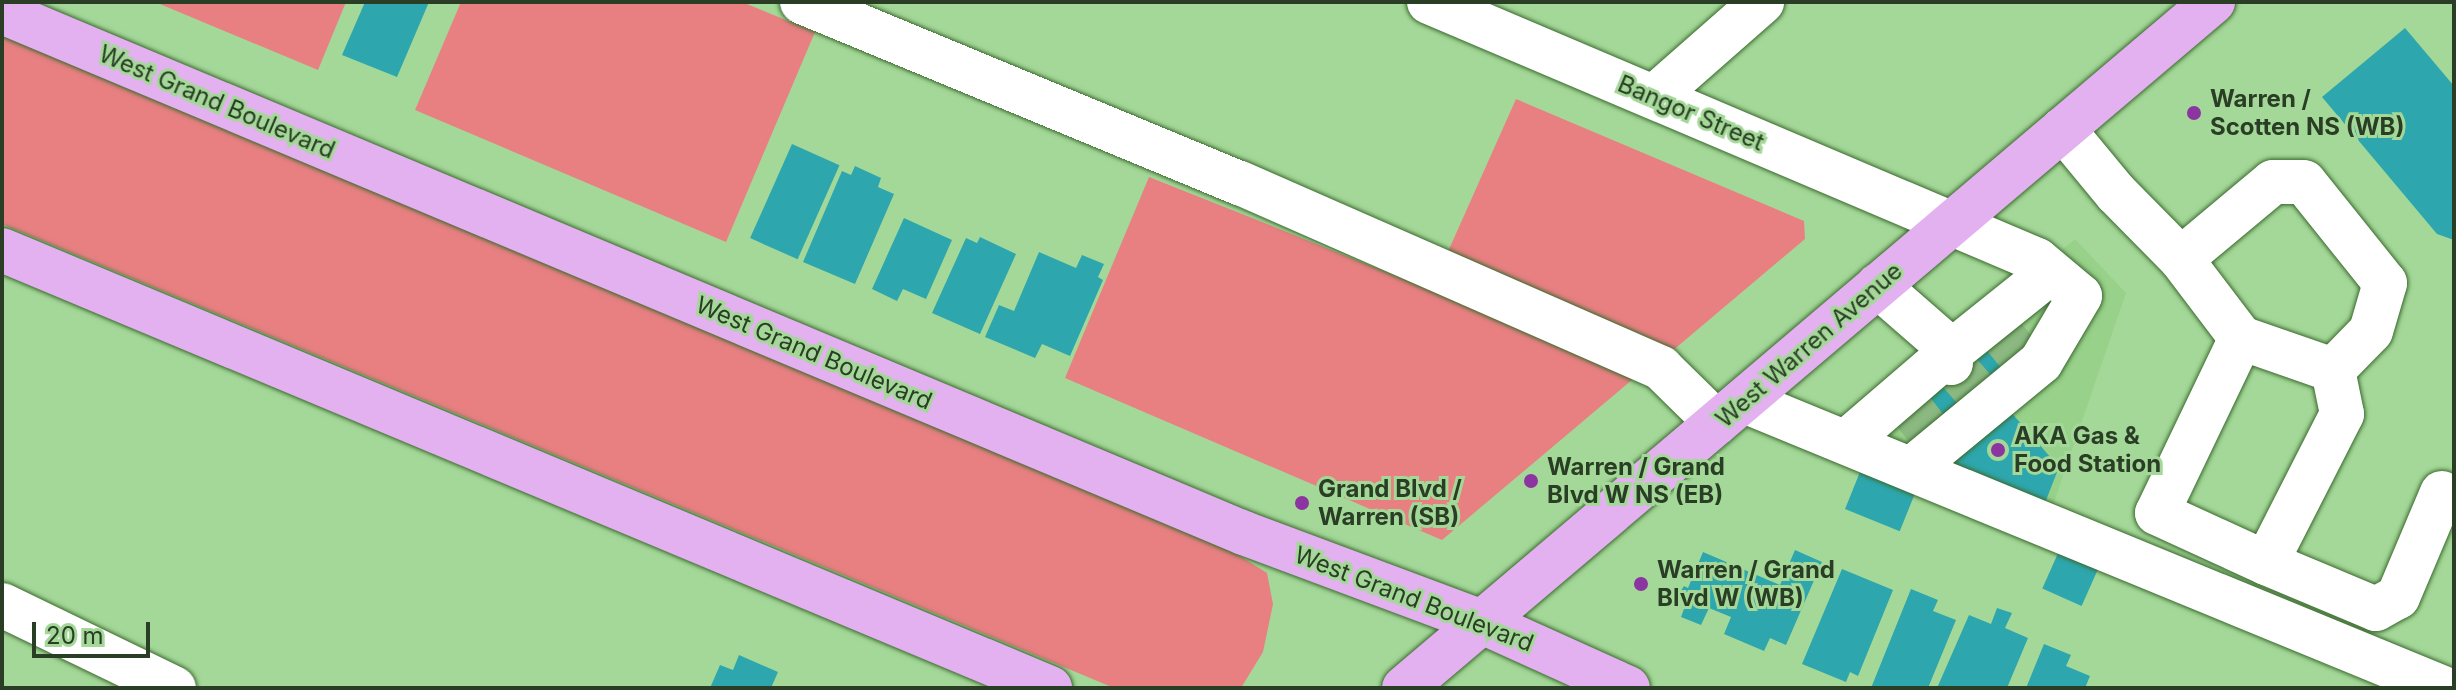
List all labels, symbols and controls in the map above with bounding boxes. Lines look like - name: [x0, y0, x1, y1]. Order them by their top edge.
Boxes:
- street label: West Grand Boulevard: [95, 39, 339, 165]
- street label: Bangor Street: [1614, 69, 1768, 157]
- place label: Warren / Scotten NS (WB): [2210, 85, 2405, 141]
- marker: Warren / Scotten NS (WB): [2185, 104, 2203, 122]
- street label: West Warren Avenue: [1710, 256, 1908, 434]
- street label: West Grand Boulevard: [692, 290, 936, 416]
- place label: AKA Gas & Food Station: [2014, 422, 2161, 478]
- marker: AKA Gas & Food Station: [1989, 441, 2007, 459]
- place label: Warren / Grand Blvd W NS (EB): [1547, 453, 1725, 509]
- marker: Warren / Grand Blvd W NS (EB): [1522, 472, 1540, 490]
- place label: Grand Blvd / Warren (SB): [1318, 475, 1462, 531]
- marker: Grand Blvd / Warren (SB): [1293, 494, 1311, 512]
- street label: West Grand Boulevard: [1290, 540, 1538, 658]
- place label: Warren / Grand Blvd W (WB): [1657, 556, 1835, 612]
- marker: Warren / Grand Blvd W (WB): [1632, 575, 1650, 593]
- scale bar: [36, 606, 154, 656]
- text: 20 m: [46, 621, 104, 650]

